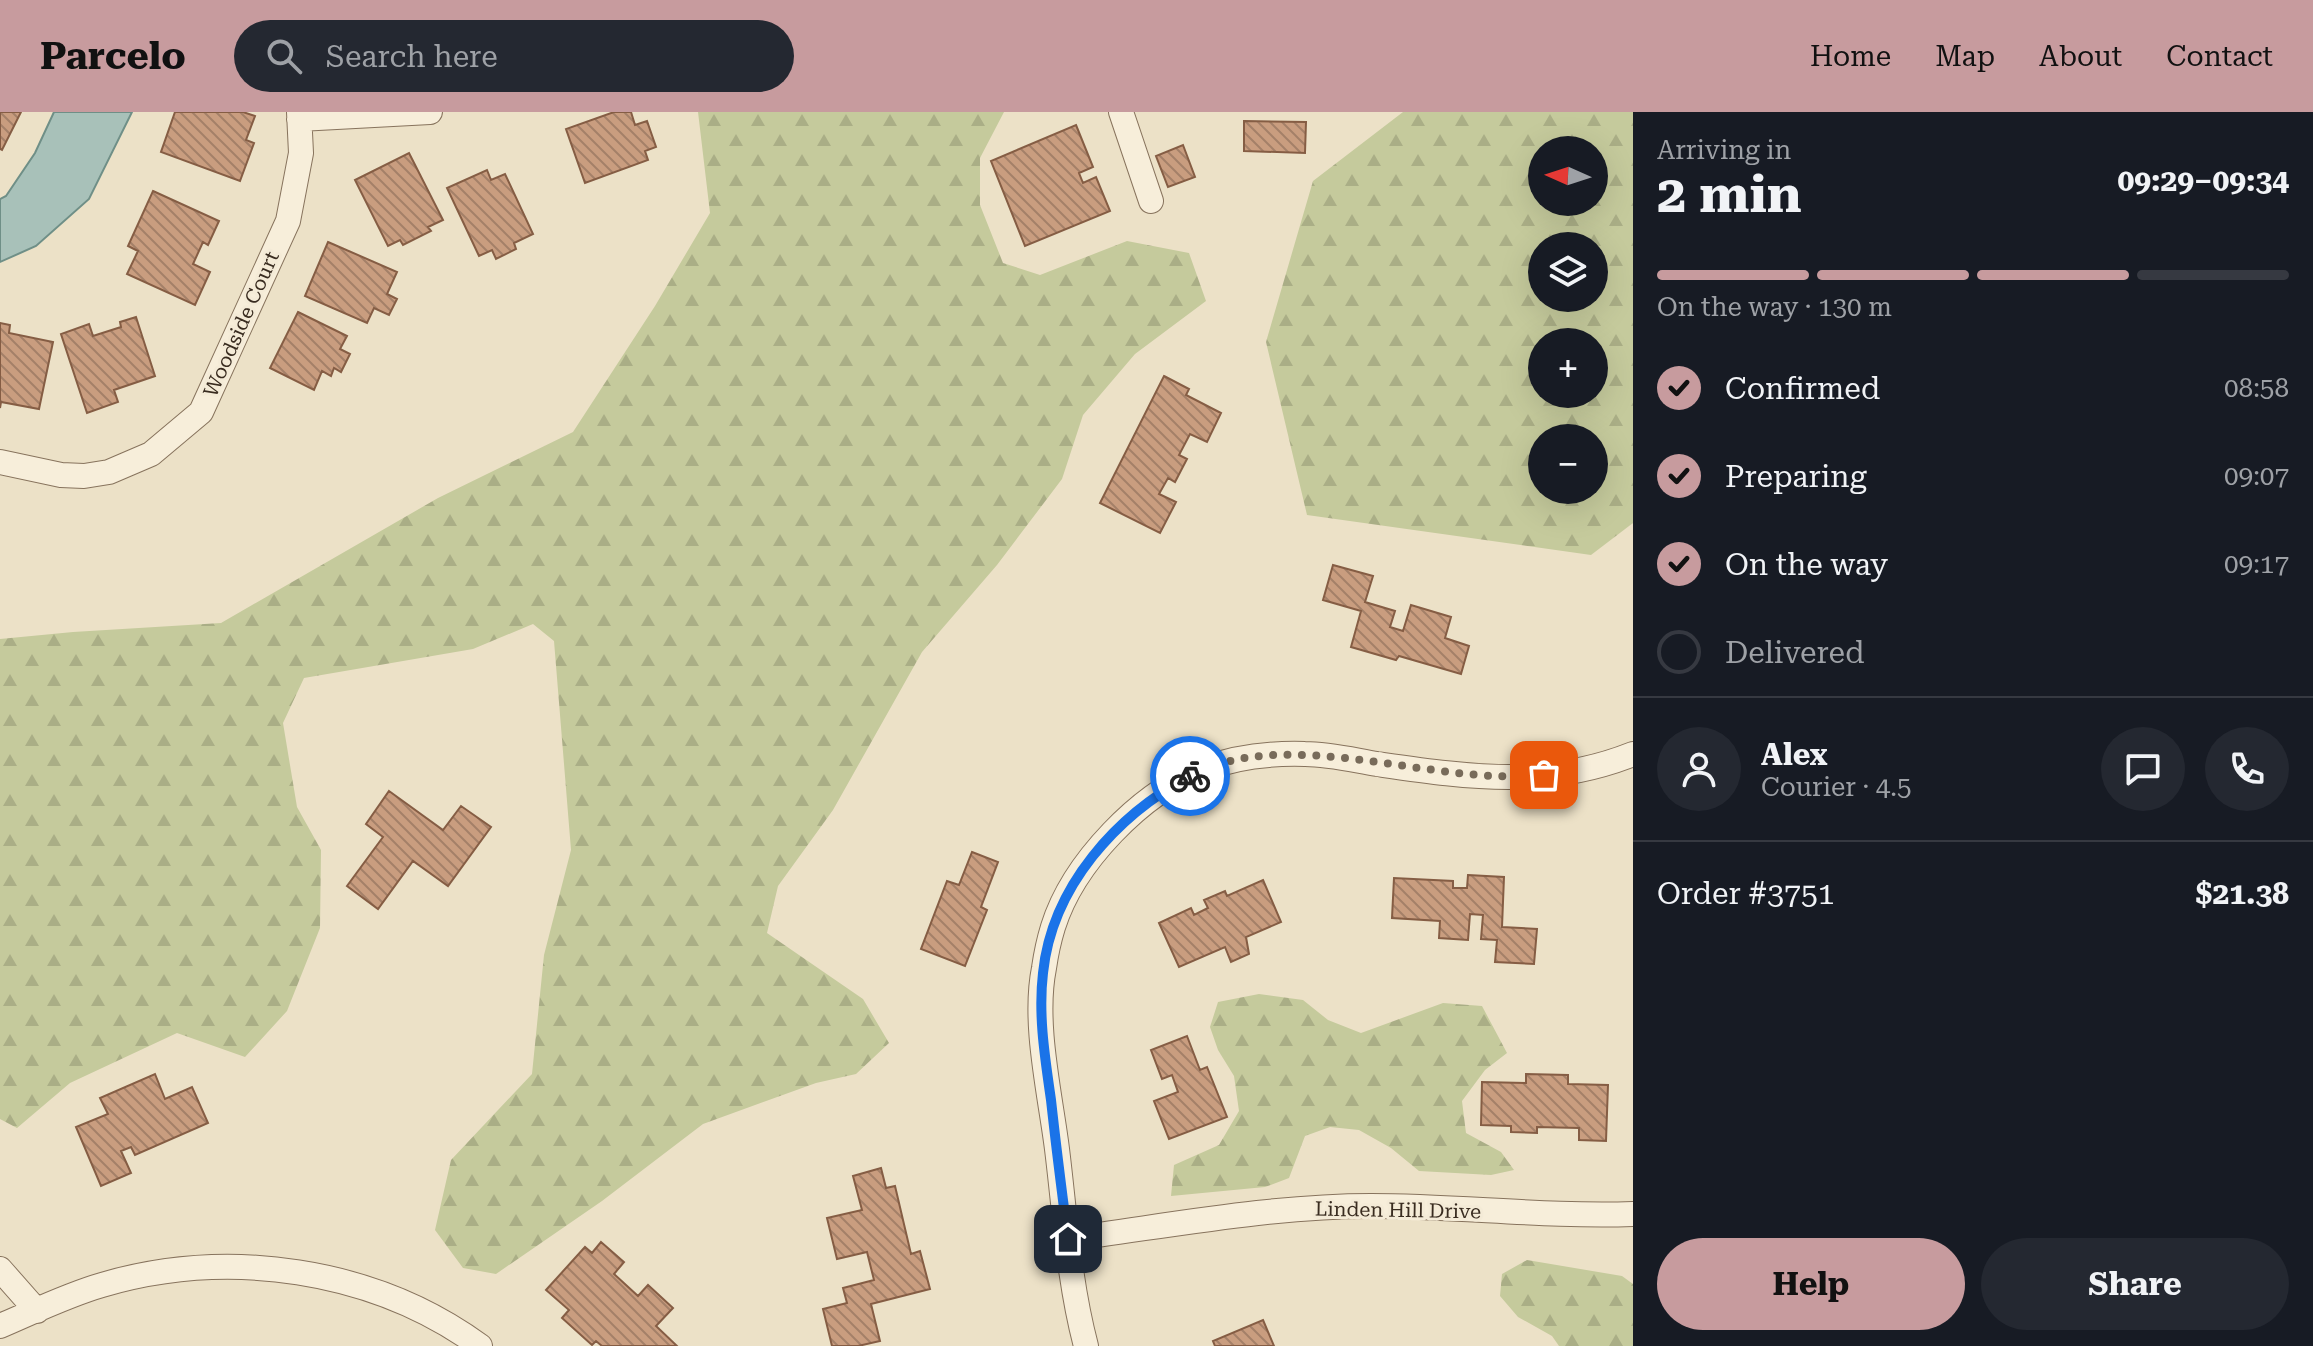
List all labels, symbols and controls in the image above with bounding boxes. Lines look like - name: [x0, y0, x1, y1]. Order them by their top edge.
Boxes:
- search box: [234, 20, 794, 92]
- text: Parcelo: [40, 34, 186, 78]
- icon: search: [262, 34, 306, 78]
- text: Search here: [326, 39, 498, 74]
- text: Home: [1810, 40, 1891, 73]
- text: Map: [1935, 40, 1995, 73]
- text: About: [2039, 40, 2122, 73]
- text: Contact: [2166, 40, 2273, 73]
- text: Arriving in: [1657, 135, 1791, 165]
- north arrow: [1528, 136, 1608, 216]
- map controls: [1528, 136, 1608, 504]
- text: 09:29–09:34: [2117, 163, 2289, 198]
- text: 2 min: [1657, 164, 1802, 225]
- button: layers: [1528, 232, 1608, 312]
- street label: Woodside Court: [198, 247, 284, 400]
- text: On the way · 130 m: [1657, 292, 1892, 322]
- button: +: [1528, 328, 1608, 408]
- icon: check: [1657, 366, 1701, 410]
- text: Confirmed: [1725, 371, 1880, 406]
- text: 08:58: [2224, 373, 2289, 403]
- button: −: [1528, 424, 1608, 504]
- icon: check: [1657, 454, 1701, 498]
- text: Preparing: [1725, 459, 1867, 494]
- text: 09:07: [2224, 461, 2289, 491]
- icon: check: [1657, 542, 1701, 586]
- text: On the way: [1725, 547, 1888, 582]
- text: 09:17: [2224, 549, 2289, 579]
- text: Delivered: [1725, 635, 1864, 670]
- button: person: [1657, 727, 1741, 811]
- button: chat: [2101, 727, 2185, 811]
- button: phone: [2205, 727, 2289, 811]
- courier: [1150, 736, 1230, 816]
- text: Alex: [1761, 737, 1828, 772]
- pin: [1510, 741, 1578, 809]
- icon: bag: [1522, 753, 1566, 797]
- icon: bike: [1168, 754, 1212, 798]
- text: Courier · 4.5: [1761, 772, 1911, 802]
- text: Order #3751: [1657, 876, 1835, 911]
- text: $21.38: [2196, 876, 2289, 911]
- street label: Linden Hill Drive: [1315, 1197, 1481, 1223]
- pin: [1034, 1205, 1102, 1273]
- icon: home: [1046, 1217, 1090, 1261]
- button: Help: [1657, 1238, 1965, 1330]
- button: Share: [1981, 1238, 2289, 1330]

